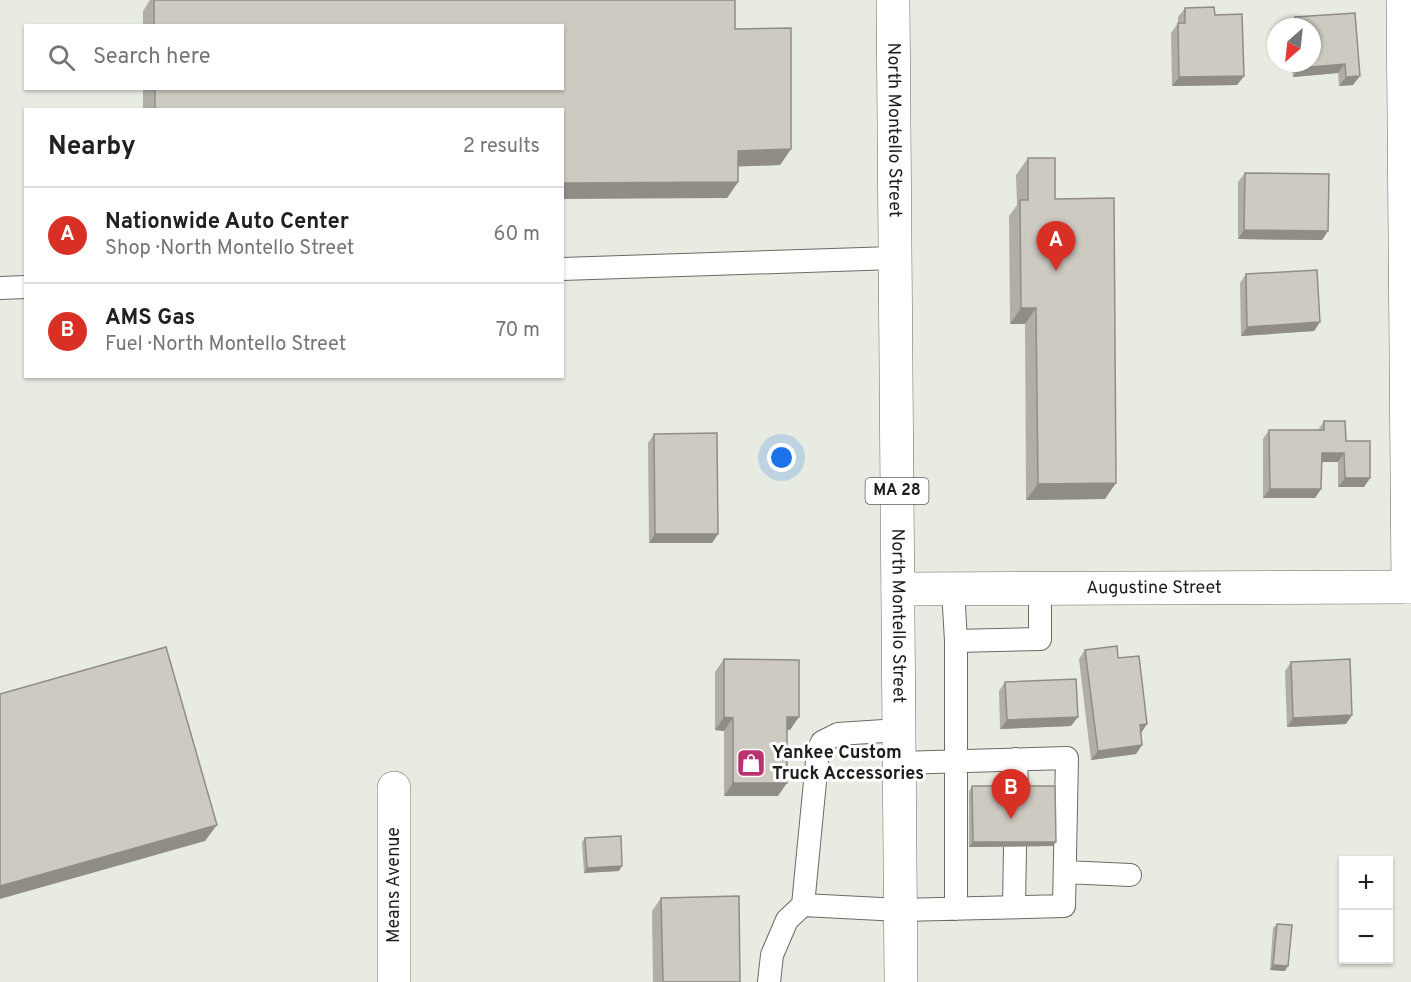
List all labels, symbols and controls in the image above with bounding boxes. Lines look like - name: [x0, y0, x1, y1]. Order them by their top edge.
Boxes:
- north arrow: [1267, 18, 1321, 72]
- search box: [24, 24, 564, 90]
- icon: search: [45, 41, 78, 74]
- street label: North Montello Street: [882, 42, 906, 218]
- text: Search here: [93, 44, 211, 71]
- text: Nearby: [48, 131, 136, 164]
- text: 2 results: [463, 134, 540, 160]
- text: Nationwide Auto Center: [105, 209, 349, 236]
- text: A: [60, 222, 75, 248]
- text: 60 m: [494, 222, 540, 248]
- pin: A: [1036, 222, 1076, 271]
- text: Shop · North Montello Street: [105, 236, 354, 262]
- text: AMS Gas: [105, 305, 195, 332]
- text: B: [61, 318, 74, 344]
- text: 70 m: [496, 318, 540, 344]
- text: Fuel · North Montello Street: [105, 332, 346, 358]
- your location: [767, 443, 796, 472]
- road number: MA 28: [866, 478, 928, 504]
- street label: North Montello Street: [886, 528, 910, 704]
- street label: Augustine Street: [1086, 576, 1222, 600]
- place label: Yankee Custom Truck Accessories: [772, 742, 924, 786]
- shop icon: Yankee Custom Truck Accessories: [735, 747, 767, 779]
- pin: B: [992, 770, 1030, 819]
- street label: Means Avenue: [383, 827, 406, 943]
- map controls: [1339, 856, 1393, 964]
- button: +: [1339, 856, 1393, 910]
- button: −: [1339, 910, 1393, 964]

